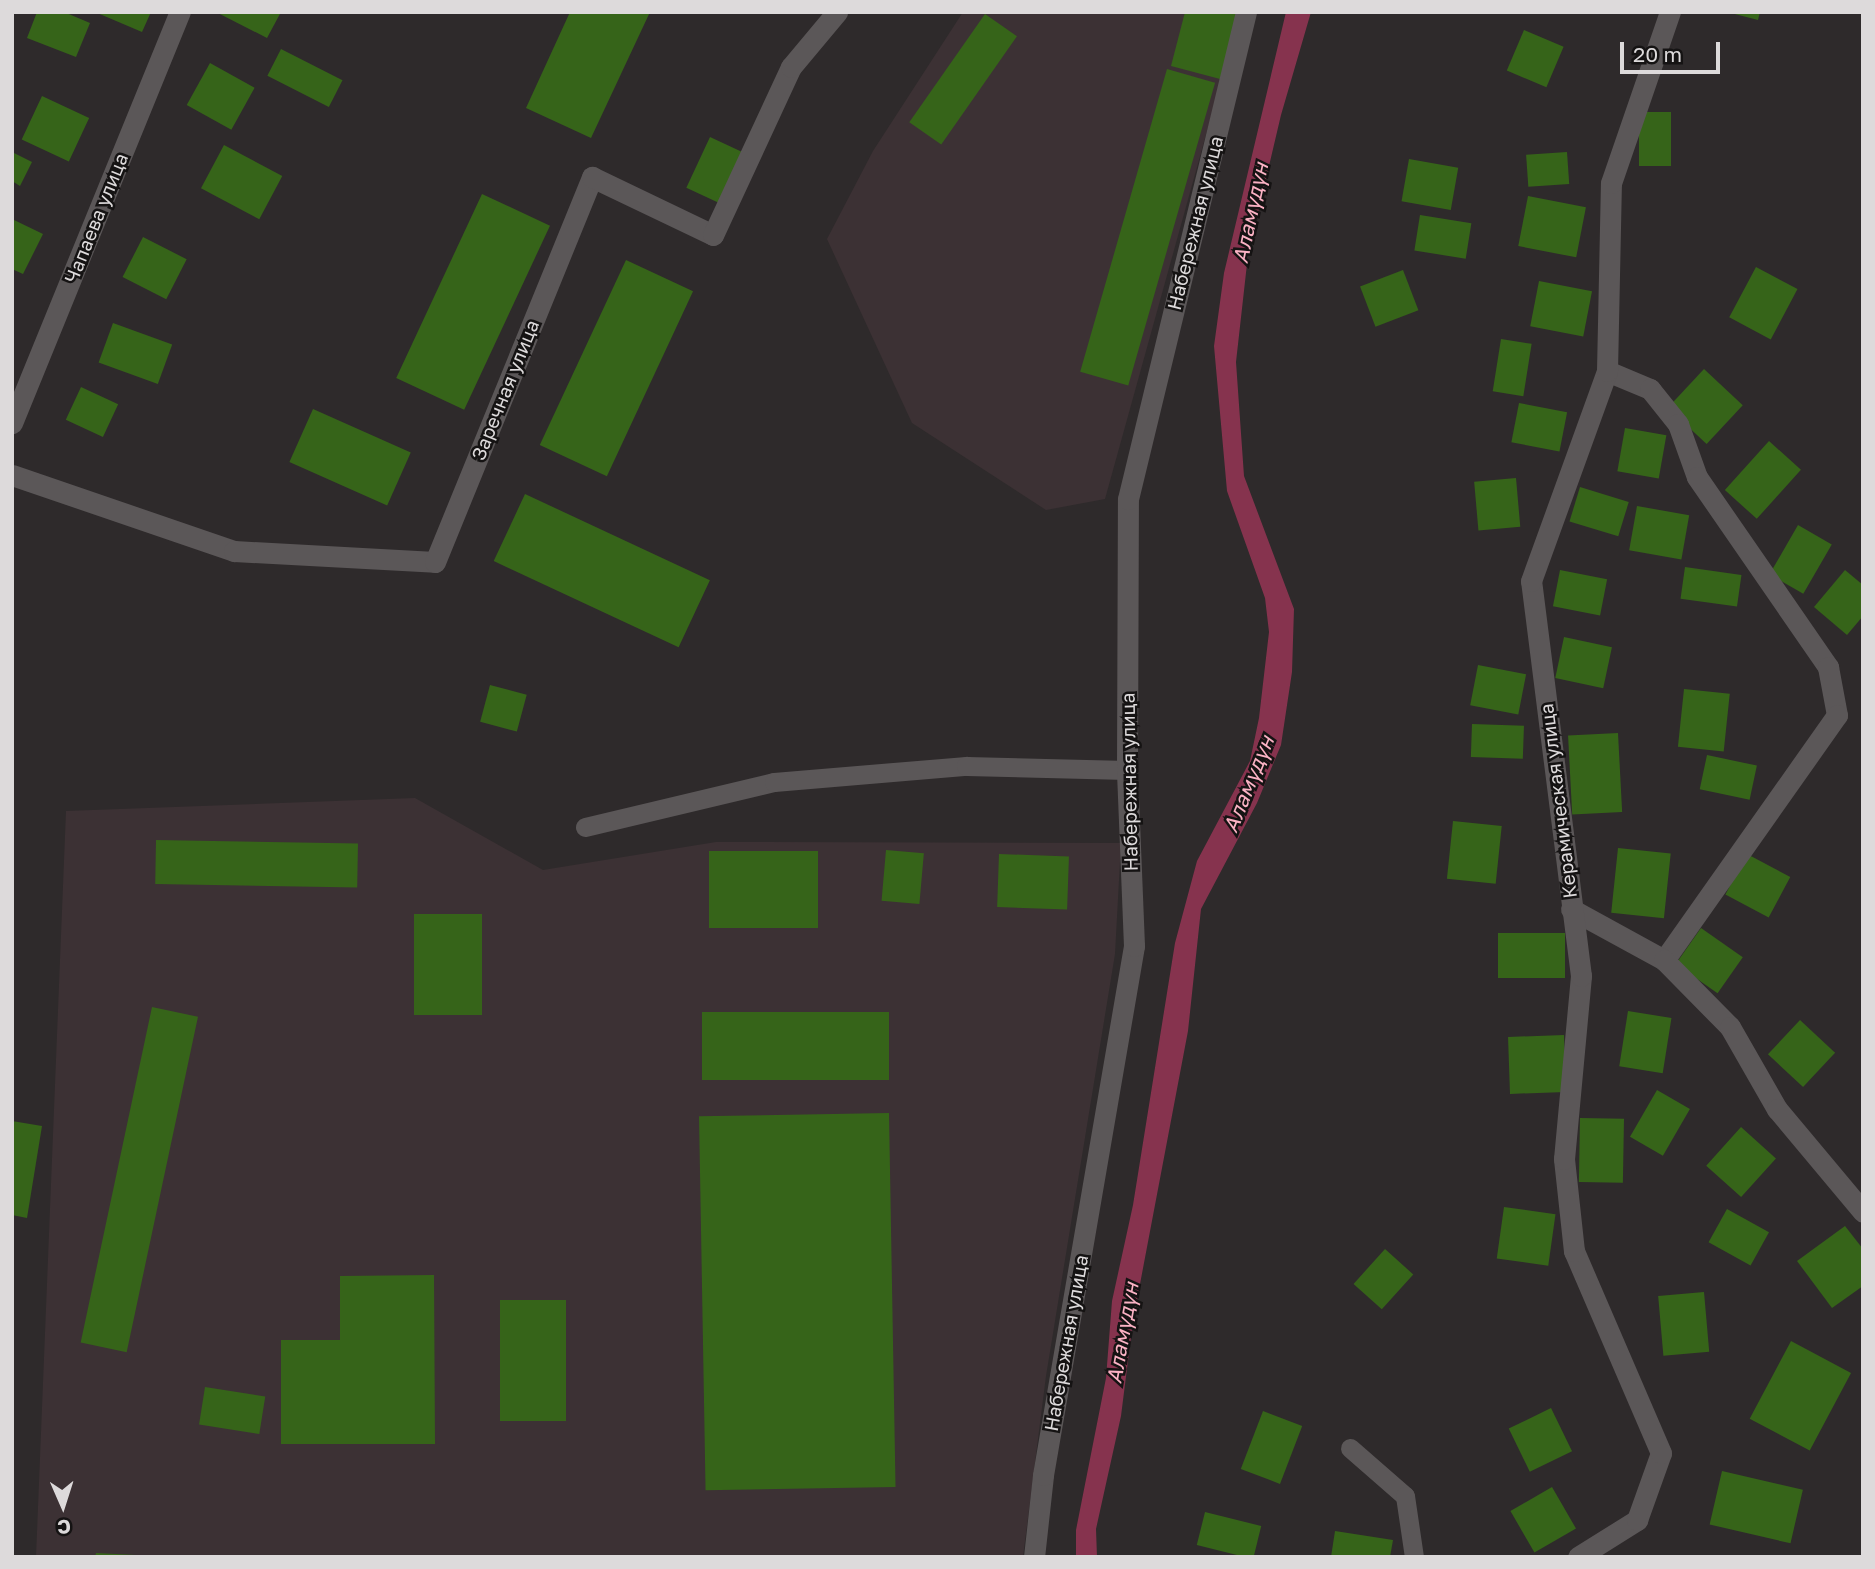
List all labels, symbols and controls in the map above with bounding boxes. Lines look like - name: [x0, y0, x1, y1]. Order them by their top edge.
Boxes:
- scale bar: [1623, 28, 1723, 72]
- text: 20 m: [1633, 41, 1682, 67]
- street label: Набережная улица: [1162, 134, 1228, 312]
- street label: Чапаева улица: [59, 150, 133, 286]
- water label: Аламүдүн: [1227, 161, 1273, 265]
- street label: Заречная улица: [466, 316, 544, 464]
- street label: Набережная улица: [1116, 693, 1142, 871]
- street label: Керамическая улица: [1535, 702, 1581, 900]
- water label: Аламүдүн: [1217, 732, 1279, 836]
- street label: Набережная улица: [1039, 1253, 1093, 1433]
- water label: Аламүдүн: [1101, 1281, 1143, 1385]
- north arrow: [28, 1471, 98, 1541]
- text: С: [57, 1516, 71, 1539]

